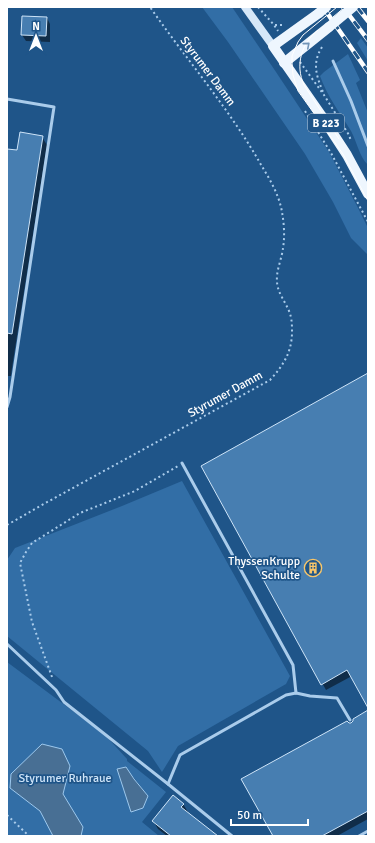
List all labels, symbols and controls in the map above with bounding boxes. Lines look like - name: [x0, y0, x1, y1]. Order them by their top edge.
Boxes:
- north arrow: [16, 16, 56, 56]
- text: N: [32, 20, 40, 33]
- street label: Styrumer Damm: [177, 34, 239, 109]
- one-way arrow: [302, 42, 310, 49]
- road number: B 223: [308, 114, 344, 132]
- street label: Styrumer Damm: [185, 368, 265, 421]
- place label: ThyssenKrupp Schulte: [228, 554, 300, 583]
- building icon: ThyssenKrupp Schulte: [303, 558, 323, 578]
- park label: Styrumer Ruhraue: [18, 771, 112, 786]
- scale bar: [231, 801, 308, 827]
- text: 50 m: [237, 808, 262, 823]

